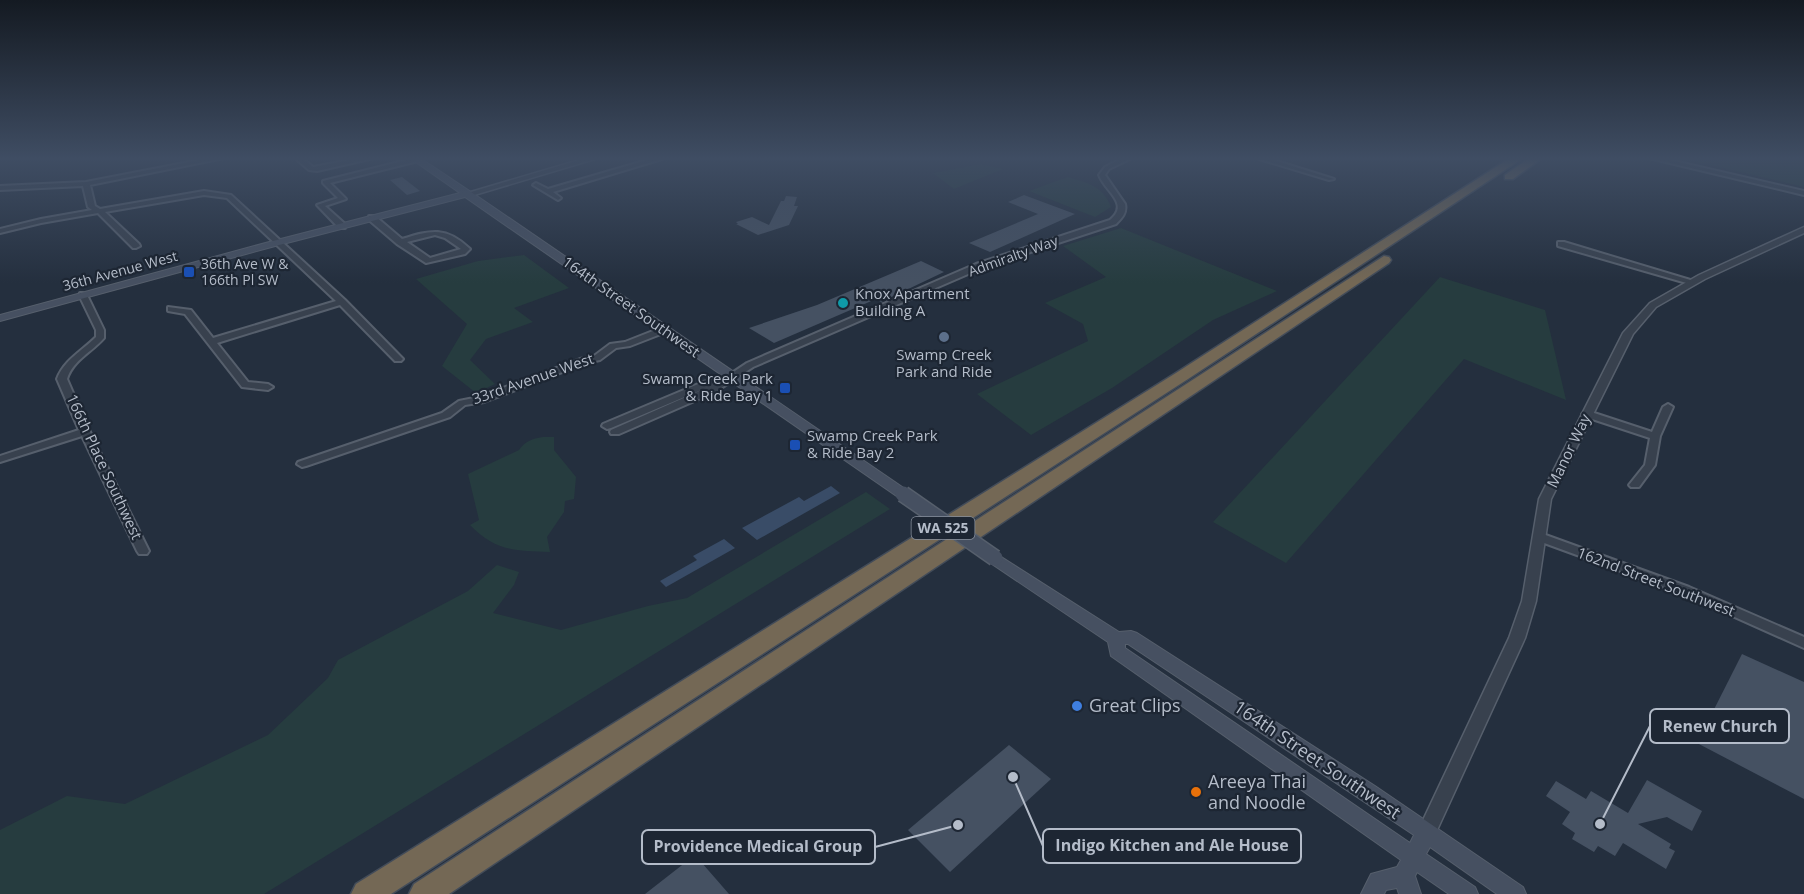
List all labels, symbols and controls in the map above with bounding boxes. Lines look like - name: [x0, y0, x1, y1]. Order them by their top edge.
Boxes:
- street label: Admiralty Way: [965, 230, 1061, 281]
- street label: 36th Avenue West: [60, 246, 179, 295]
- street label: 164th Street Southwest: [559, 251, 704, 361]
- place label: 36th Ave W & 166th Pl SW: [201, 254, 289, 289]
- marker: 36th Ave W & 166th Pl SW: [182, 265, 196, 279]
- place label: Knox Apartment Building A: [855, 283, 970, 320]
- marker: Knox Apartment Building A: [836, 296, 850, 310]
- marker: Swamp Creek Park and Ride: [937, 330, 951, 344]
- place label: Swamp Creek Park and Ride: [896, 344, 992, 381]
- street label: 33rd Avenue West: [469, 348, 596, 408]
- place label: Swamp Creek Park & Ride Bay 1: [642, 368, 773, 405]
- marker: Swamp Creek Park & Ride Bay 1: [778, 381, 792, 395]
- street label: 166th Place Southwest: [62, 391, 147, 543]
- street label: Manor Way: [1542, 410, 1595, 491]
- place label: Swamp Creek Park & Ride Bay 2: [807, 425, 938, 462]
- marker: Swamp Creek Park & Ride Bay 2: [788, 438, 802, 452]
- road number: WA 525: [912, 517, 974, 539]
- street label: 162nd Street Southwest: [1575, 542, 1738, 620]
- place label: Great Clips: [1089, 693, 1181, 717]
- street label: 164th Street Southwest: [1230, 694, 1406, 824]
- marker: Great Clips: [1070, 699, 1084, 713]
- callout: Renew Church: [1650, 709, 1789, 743]
- text: Renew Church: [1662, 715, 1778, 737]
- place label: Areeya Thai and Noodle: [1208, 769, 1306, 814]
- marker: Areeya Thai and Noodle: [1189, 785, 1203, 799]
- callout: Indigo Kitchen and Ale House: [1043, 829, 1301, 863]
- callout: Providence Medical Group: [642, 830, 875, 864]
- text: Indigo Kitchen and Ale House: [1055, 834, 1289, 856]
- text: Providence Medical Group: [653, 835, 863, 857]

